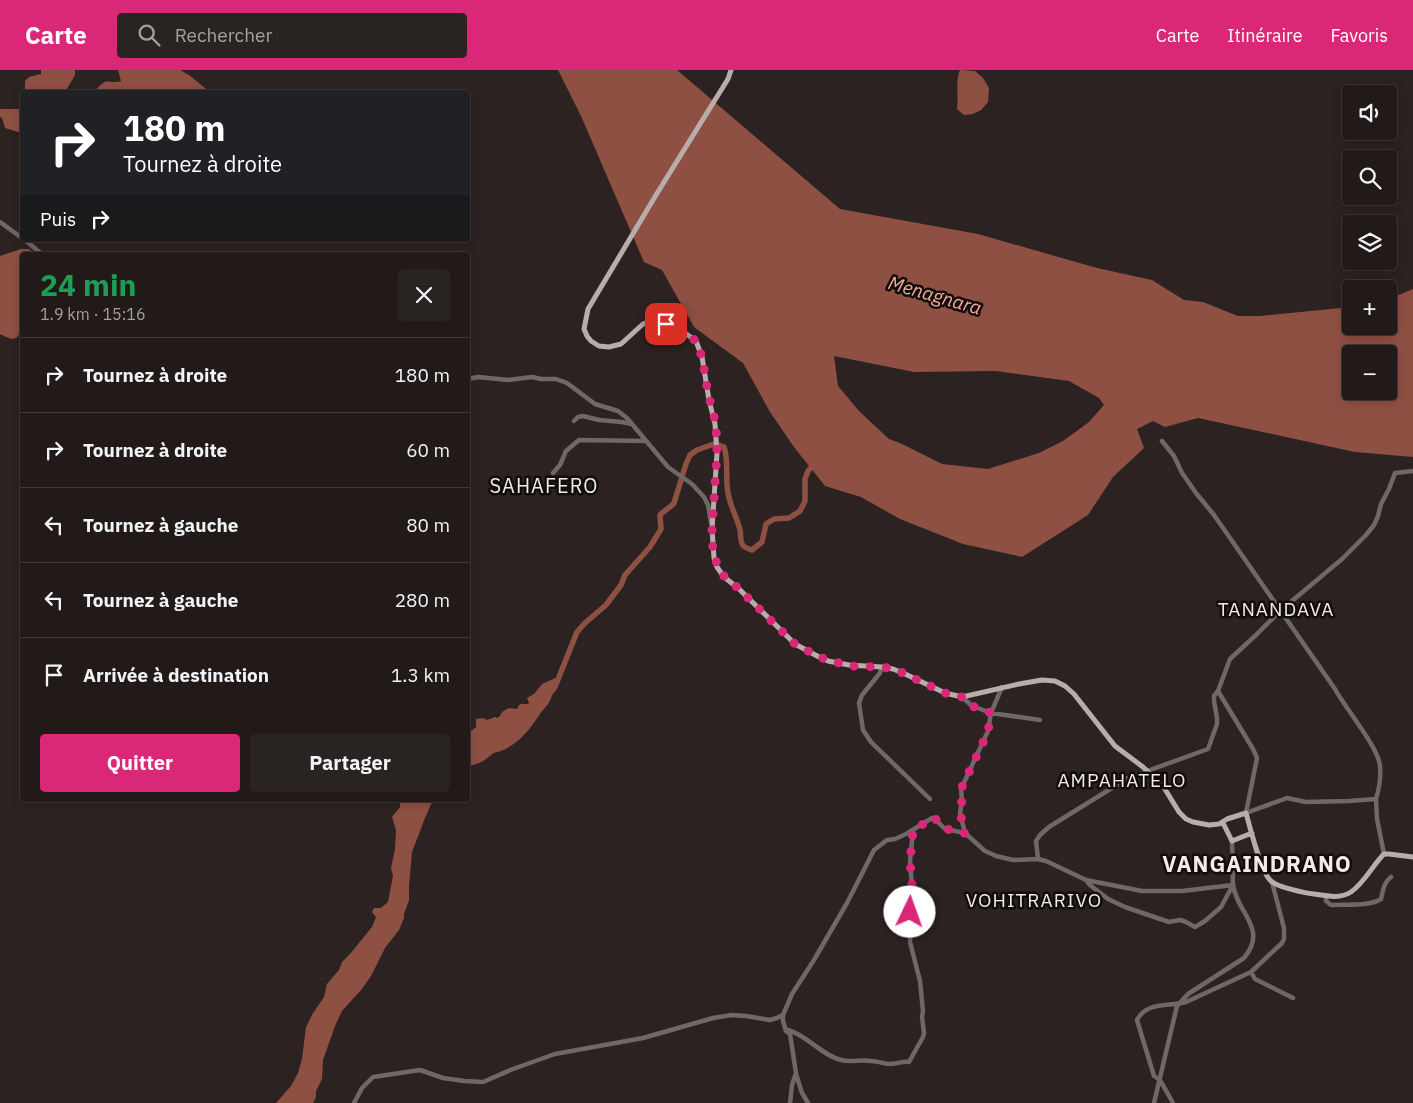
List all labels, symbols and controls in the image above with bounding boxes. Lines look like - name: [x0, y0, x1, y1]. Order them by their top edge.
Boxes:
- search box: [117, 13, 467, 58]
- text: Carte: [25, 19, 87, 51]
- icon: search: [135, 21, 163, 49]
- text: Rechercher: [175, 23, 272, 47]
- text: Carte: [1156, 24, 1199, 47]
- text: Itinéraire: [1227, 24, 1303, 47]
- text: Favoris: [1331, 24, 1388, 47]
- map controls: [1342, 85, 1397, 400]
- button: sound: [1342, 85, 1397, 140]
- text: 180 m: [123, 105, 226, 151]
- icon: right: [40, 110, 105, 175]
- text: Tournez à droite: [123, 149, 282, 178]
- button: search: [1342, 150, 1397, 205]
- icon: right: [86, 205, 114, 233]
- text: Puis: [40, 207, 76, 231]
- button: layers: [1342, 215, 1397, 270]
- text: 24 min: [40, 265, 136, 304]
- button: close: [398, 269, 450, 321]
- water label: Menagnara: [886, 270, 984, 320]
- button: +: [1342, 280, 1397, 335]
- pin: [645, 303, 687, 345]
- text: 1.9 km · 15:16: [40, 304, 146, 324]
- icon: arrive: [652, 310, 680, 338]
- button: −: [1342, 345, 1397, 400]
- icon: right: [40, 361, 68, 389]
- text: Tournez à droite: [83, 363, 227, 387]
- text: 180 m: [395, 363, 450, 387]
- icon: right: [40, 436, 68, 464]
- text: Tournez à droite: [83, 438, 227, 462]
- text: 60 m: [406, 438, 450, 462]
- district label: SAHAFERO: [490, 472, 599, 499]
- icon: left: [40, 511, 68, 539]
- text: Tournez à gauche: [83, 513, 239, 537]
- text: 80 m: [406, 513, 450, 537]
- icon: left: [40, 586, 68, 614]
- text: Tournez à gauche: [83, 588, 239, 612]
- text: 280 m: [395, 588, 450, 612]
- district label: TANANDAVA: [1218, 597, 1334, 621]
- icon: arrive: [40, 661, 68, 689]
- text: Arrivée à destination: [83, 663, 269, 687]
- text: 1.3 km: [391, 663, 450, 687]
- button: Quitter: [40, 734, 240, 792]
- button: Partager: [250, 734, 450, 792]
- district label: AMPAHATELO: [1057, 768, 1187, 792]
- district label: VANGAINDRANO: [1162, 849, 1352, 878]
- position arrow: [883, 885, 935, 937]
- district label: VOHITRARIVO: [966, 888, 1102, 912]

